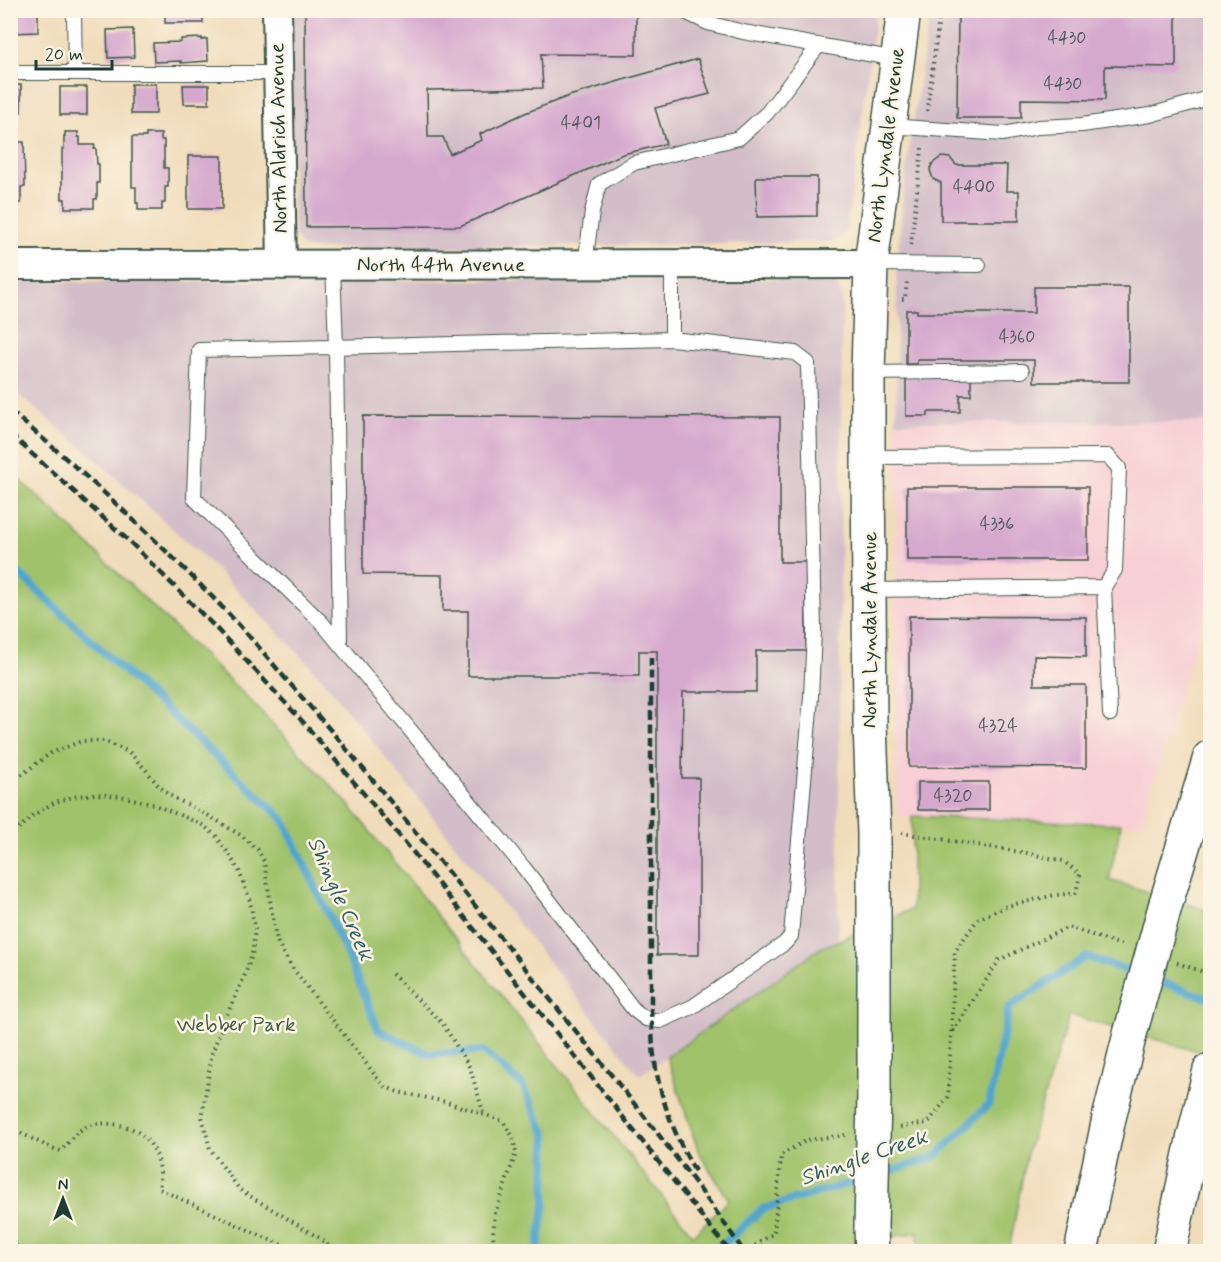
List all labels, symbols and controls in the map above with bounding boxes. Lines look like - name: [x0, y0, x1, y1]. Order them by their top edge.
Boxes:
- house number: 4430: [1048, 26, 1086, 50]
- scale bar: [36, 33, 112, 71]
- street label: North Aldrich Avenue: [263, 42, 295, 234]
- text: 20 m: [45, 43, 83, 67]
- street label: North Lyndale Avenue: [860, 46, 912, 244]
- house number: 4430: [1044, 72, 1082, 96]
- house number: 4401: [561, 111, 601, 135]
- house number: 4400: [953, 175, 995, 199]
- street label: North 44th Avenue: [357, 251, 525, 279]
- house number: 4360: [999, 325, 1035, 349]
- house number: 4336: [980, 512, 1014, 536]
- street label: North Lyndale Avenue: [856, 532, 884, 728]
- house number: 4324: [978, 714, 1018, 738]
- house number: 4320: [934, 784, 972, 808]
- water label: Shingle Creek: [299, 833, 380, 967]
- park label: Webber Park: [177, 1011, 296, 1039]
- water label: Shingle Creek: [797, 1123, 933, 1194]
- north arrow: [33, 1169, 93, 1229]
- text: N: [58, 1175, 68, 1196]

